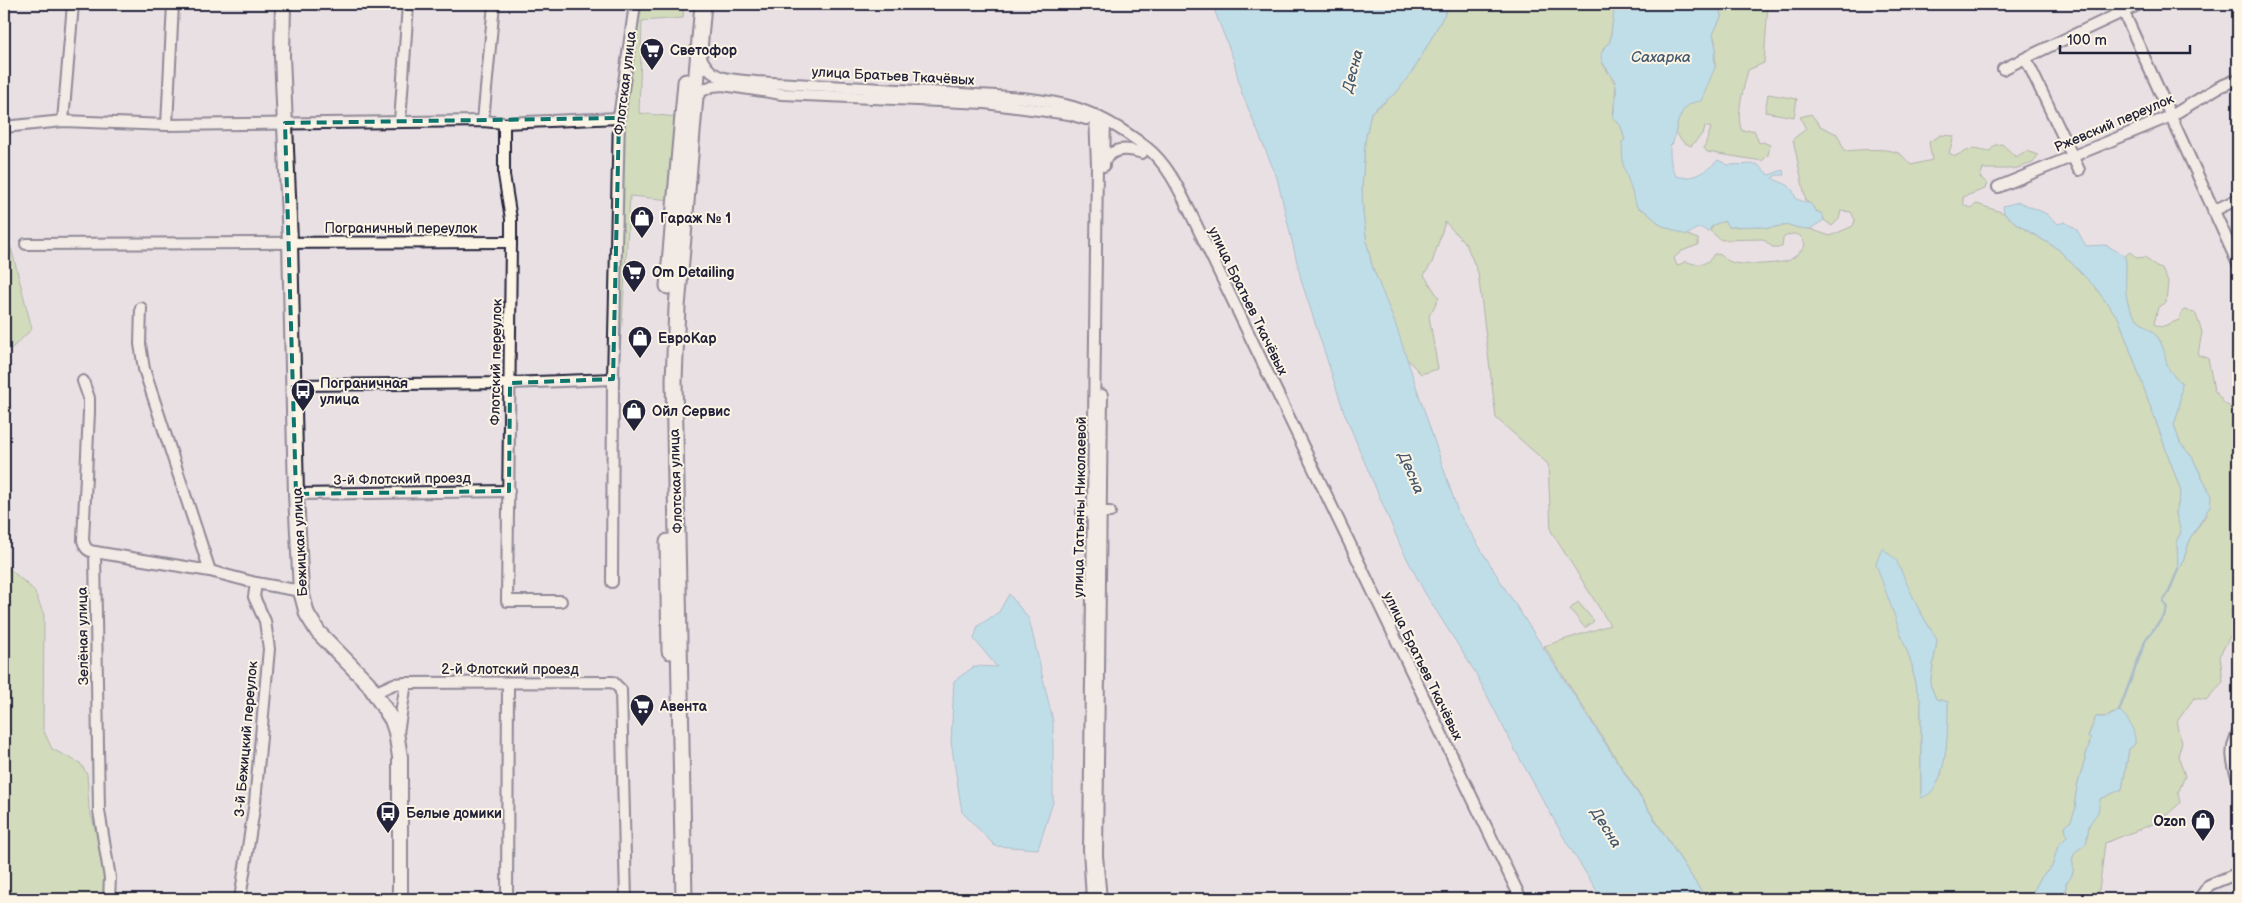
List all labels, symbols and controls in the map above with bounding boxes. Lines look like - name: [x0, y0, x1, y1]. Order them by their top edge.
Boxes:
- scale bar: [2060, 22, 2190, 54]
- street label: Флотская улица: [610, 29, 640, 136]
- text: 100 m: [2067, 31, 2107, 50]
- supermarket icon: Светофор: [639, 37, 665, 71]
- place label: Светофор: [670, 42, 738, 59]
- water label: Десна: [1338, 47, 1368, 96]
- water label: Сахарка: [1631, 48, 1691, 67]
- street label: улица Братьев Ткачёвых: [811, 63, 975, 89]
- street label: Ржевский переулок: [2052, 90, 2177, 156]
- shop icon: Гараж № 1: [629, 205, 655, 239]
- place label: Гараж № 1: [660, 210, 731, 227]
- street label: Пограничный переулок: [325, 220, 478, 237]
- street label: улица Братьев Ткачёвых: [1205, 224, 1292, 379]
- supermarket icon: Om Detailing: [621, 259, 647, 293]
- place label: Om Detailing: [652, 264, 734, 281]
- street label: Флотский переулок: [486, 298, 506, 425]
- shop icon: ЕвроКар: [627, 325, 653, 359]
- place label: ЕвроКар: [658, 330, 717, 347]
- place label: Пограничная улица: [320, 375, 408, 408]
- bus stop icon: Пограничная улица: [290, 378, 316, 412]
- shop icon: Ойл Сервис: [621, 398, 647, 432]
- place label: Ойл Сервис: [652, 403, 730, 420]
- street label: улица Татьяны Николаевой: [1070, 416, 1090, 598]
- street label: Флотская улица: [666, 428, 686, 534]
- water label: Десна: [1393, 448, 1428, 497]
- street label: 3-й Флотский проезд: [333, 469, 472, 489]
- street label: Бежицкая улица: [289, 486, 311, 597]
- street label: Зелёная улица: [74, 586, 92, 685]
- street label: улица Братьев Ткачёвых: [1380, 589, 1467, 744]
- street label: 3-й Бежицкий переулок: [231, 660, 261, 818]
- street label: 2-й Флотский проезд: [441, 661, 579, 678]
- supermarket icon: Авента: [629, 693, 655, 727]
- place label: Авента: [659, 698, 708, 715]
- bus stop icon: Белые домики: [375, 800, 401, 834]
- water label: Десна: [1586, 804, 1626, 852]
- place label: Белые домики: [406, 805, 502, 822]
- shop icon: Ozon: [2190, 808, 2216, 842]
- place label: Ozon: [2153, 813, 2186, 830]

